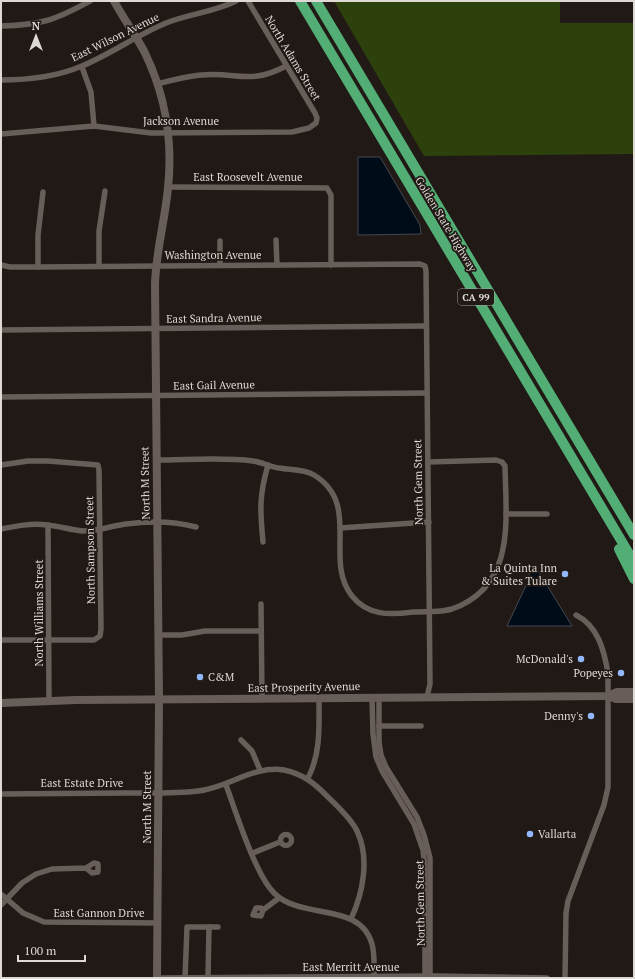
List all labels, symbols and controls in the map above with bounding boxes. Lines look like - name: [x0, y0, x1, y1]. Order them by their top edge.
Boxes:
- street label: East Wilson Avenue: [69, 9, 162, 64]
- street label: North Adams Street: [262, 13, 324, 103]
- north arrow: [16, 16, 56, 56]
- text: N: [32, 19, 41, 33]
- street label: Jackson Avenue: [143, 114, 219, 128]
- street label: East Roosevelt Avenue: [193, 170, 303, 184]
- street label: Golden State Highway: [412, 174, 480, 274]
- street label: Washington Avenue: [164, 248, 262, 262]
- road number: CA 99: [458, 289, 494, 305]
- street label: East Sandra Avenue: [166, 310, 262, 326]
- street label: East Gail Avenue: [173, 377, 255, 393]
- street label: North Gem Street: [410, 439, 426, 525]
- street label: North M Street: [137, 446, 153, 520]
- street label: North Sampson Street: [82, 496, 98, 604]
- street label: North Williams Street: [32, 560, 46, 666]
- place label: La Quinta Inn & Suites Tulare: [481, 561, 557, 588]
- marker: La Quinta Inn & Suites Tulare: [560, 569, 570, 579]
- place label: McDonald's: [516, 652, 573, 666]
- marker: McDonald's: [576, 654, 586, 664]
- place label: Popeyes: [573, 666, 613, 680]
- marker: Popeyes: [616, 668, 626, 678]
- place label: C&M: [208, 670, 235, 684]
- marker: C&M: [195, 672, 205, 682]
- street label: East Prosperity Avenue: [248, 679, 361, 695]
- place label: Denny's: [544, 709, 583, 723]
- marker: Denny's: [586, 711, 596, 721]
- street label: North M Street: [140, 770, 154, 844]
- street label: East Estate Drive: [41, 776, 124, 790]
- place label: Vallarta: [538, 827, 577, 841]
- marker: Vallarta: [525, 829, 535, 839]
- street label: North Gem Street: [412, 860, 428, 946]
- street label: East Gannon Drive: [53, 906, 145, 920]
- scale bar: [18, 937, 85, 963]
- text: 100 m: [24, 943, 57, 958]
- street label: East Merritt Avenue: [303, 960, 400, 974]

